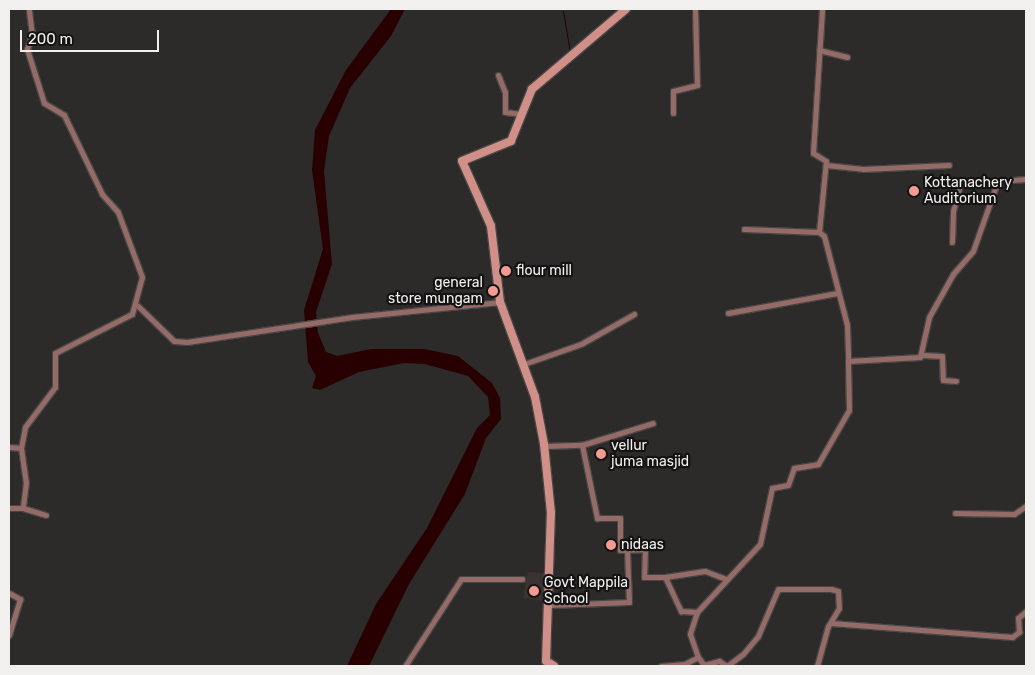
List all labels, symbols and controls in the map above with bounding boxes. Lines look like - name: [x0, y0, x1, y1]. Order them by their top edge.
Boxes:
- scale bar: [22, 20, 161, 52]
- text: 200 m: [28, 30, 73, 48]
- place label: Kottanachery Auditorium: [924, 175, 1012, 208]
- marker: Kottanachery Auditorium: [908, 185, 920, 197]
- place label: flour mill: [516, 263, 572, 279]
- marker: flour mill: [500, 265, 512, 277]
- place label: general store mungam: [388, 275, 483, 308]
- marker: general store mungam: [487, 285, 499, 297]
- place label: vellur juma masjid: [611, 438, 689, 471]
- marker: vellur juma masjid: [595, 448, 607, 460]
- place label: nidaas: [621, 537, 664, 553]
- marker: nidaas: [605, 539, 617, 551]
- place label: Govt Mappila School: [544, 575, 628, 608]
- marker: Govt Mappila School: [528, 585, 540, 597]

